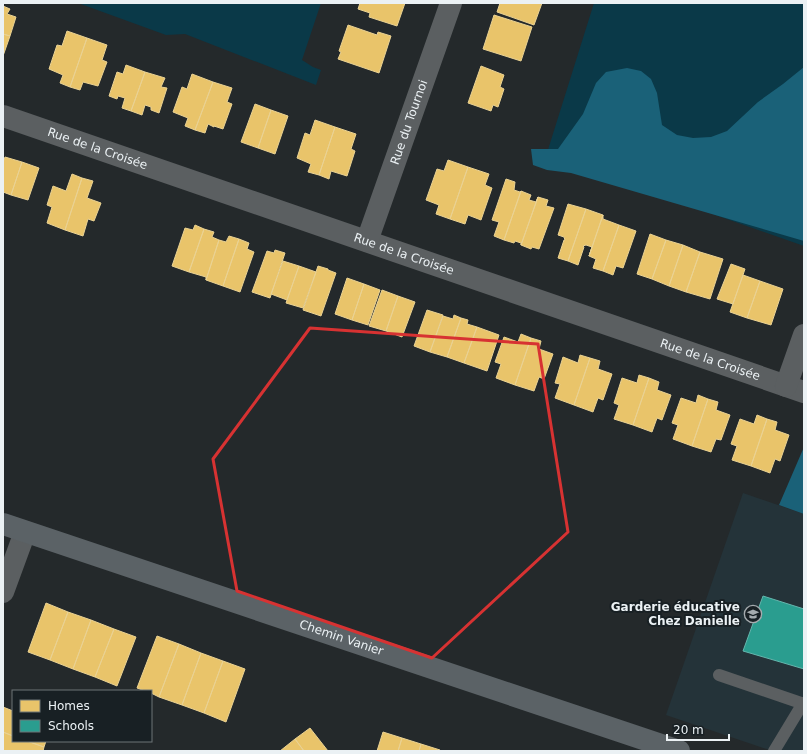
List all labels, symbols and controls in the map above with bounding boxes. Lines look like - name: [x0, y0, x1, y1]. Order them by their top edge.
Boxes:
- street label: Rue du Tournoi: [388, 78, 430, 166]
- street label: Rue de la Croisée: [46, 125, 149, 172]
- street label: Rue de la Croisée: [352, 230, 456, 278]
- street label: Rue de la Croisée: [658, 336, 762, 383]
- place label: Garderie éducative Chez Danielle: [611, 600, 740, 628]
- school or university icon: Garderie éducative Chez Danielle: [743, 604, 763, 624]
- street label: Chemin Vanier: [298, 617, 385, 658]
- legend: [12, 690, 152, 742]
- text: Homes: [48, 699, 90, 713]
- scale bar: [667, 716, 729, 742]
- text: Schools: [48, 719, 94, 733]
- text: 20 m: [673, 723, 704, 737]

